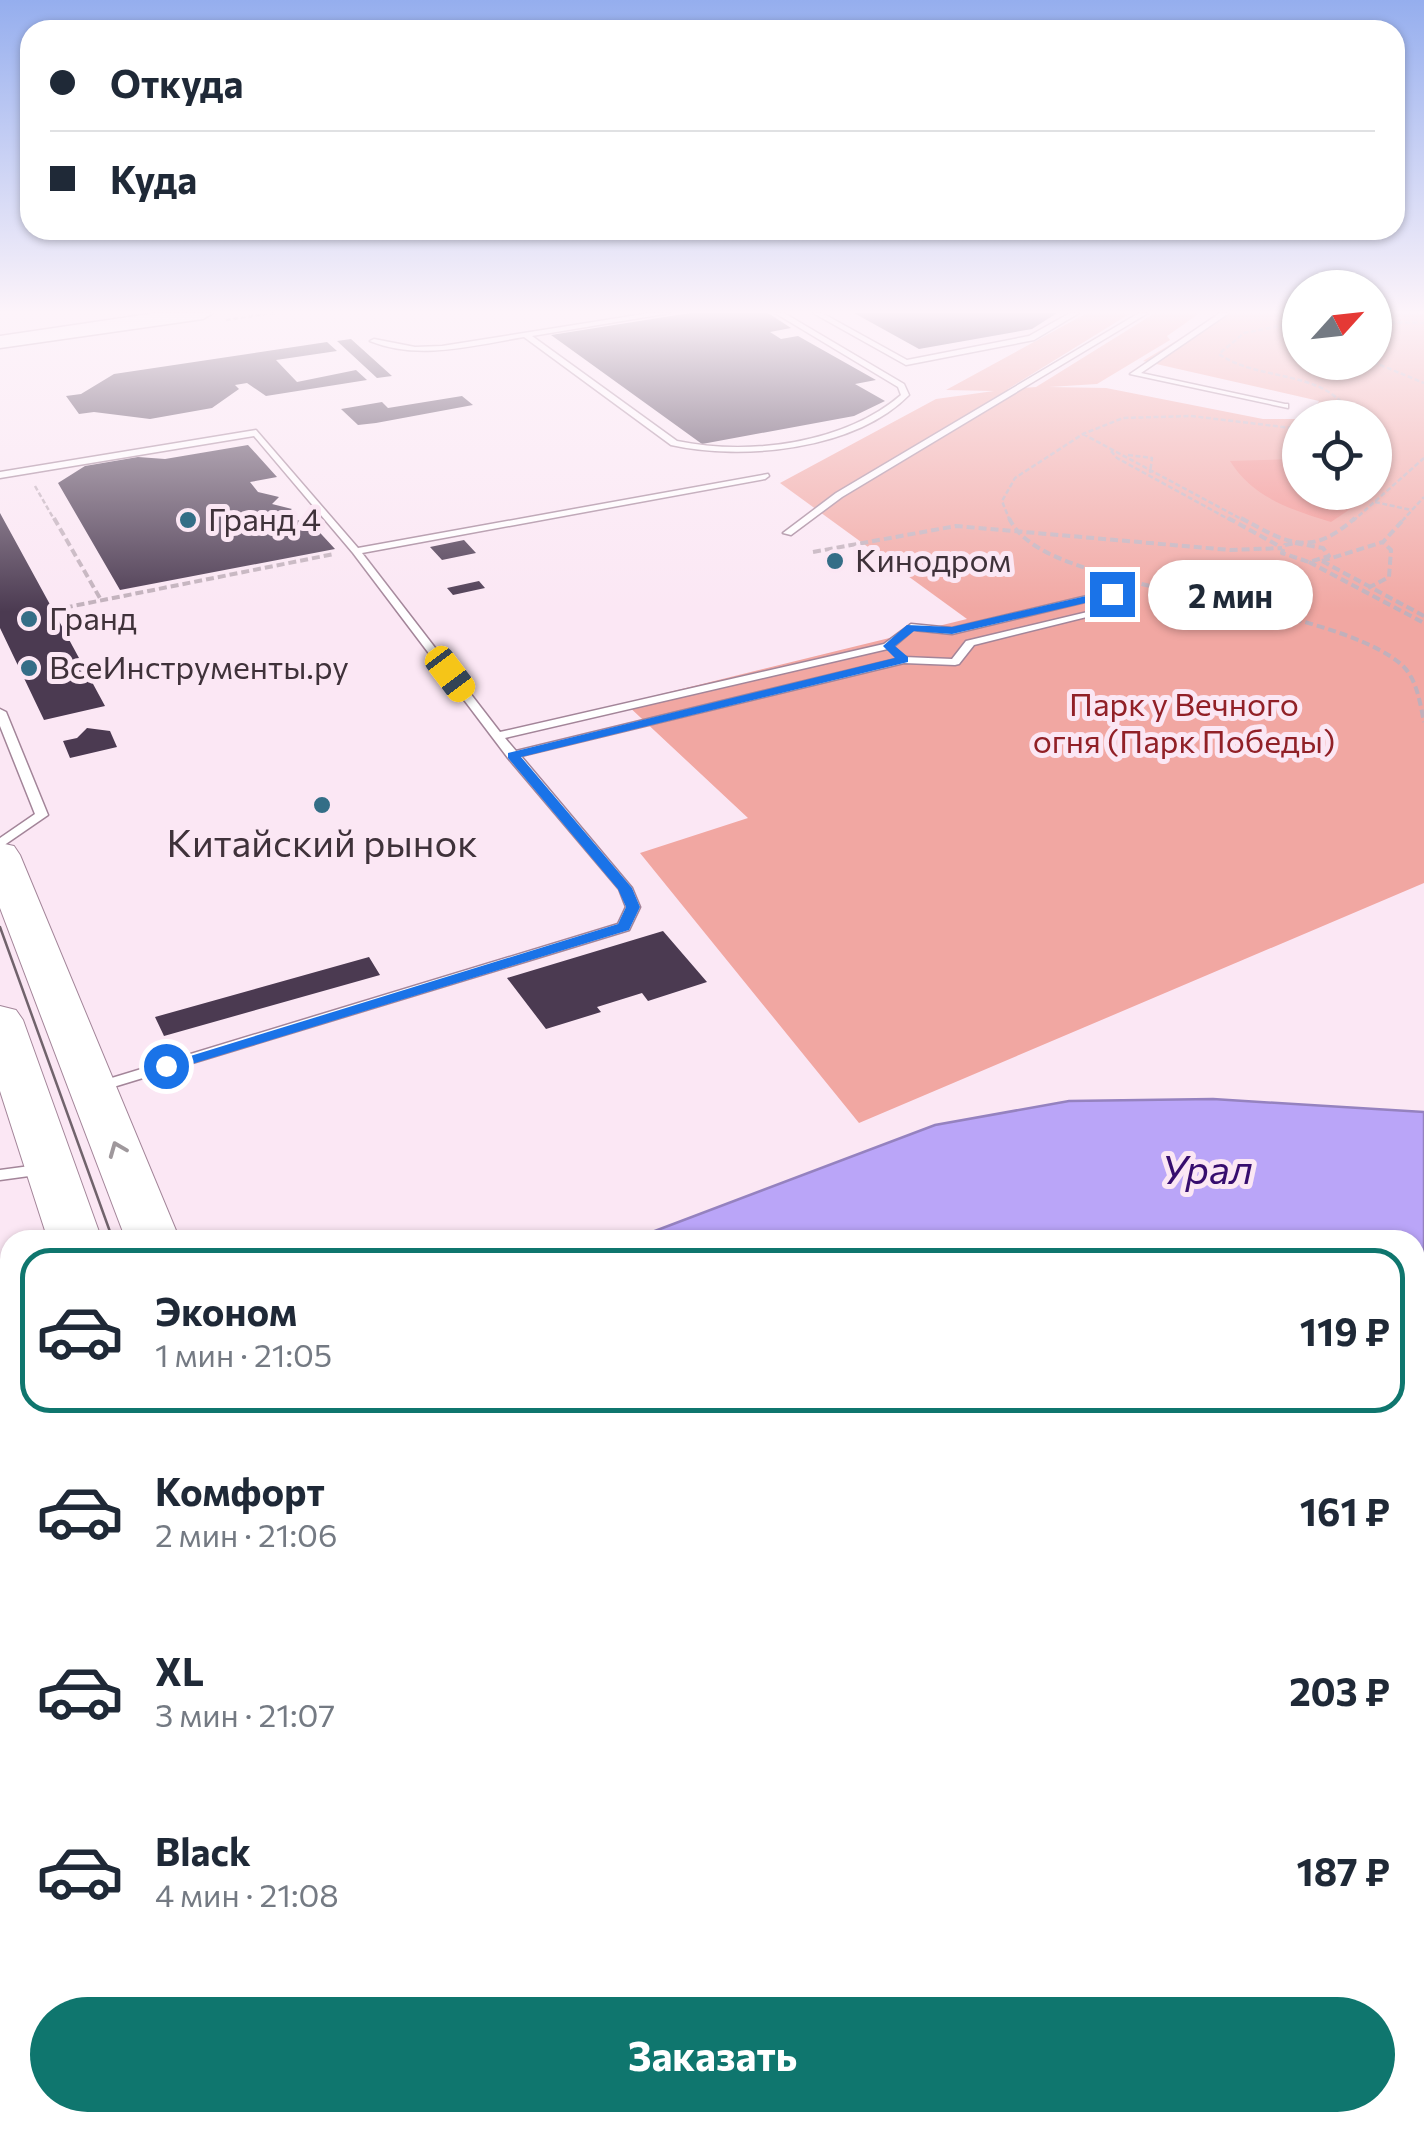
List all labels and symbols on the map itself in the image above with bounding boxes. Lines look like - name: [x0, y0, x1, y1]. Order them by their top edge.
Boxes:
- north arrow: [1282, 270, 1392, 380]
- place label: Гранд 4: [208, 498, 321, 538]
- marker: Гранд 4: [177, 509, 199, 531]
- place label: Кинодром: [855, 539, 1011, 579]
- marker: Кинодром: [824, 550, 846, 572]
- callout: 2 мин: [1147, 559, 1312, 629]
- route end: [1090, 572, 1135, 617]
- place label: Гранд: [49, 597, 137, 637]
- marker: Гранд: [18, 608, 40, 630]
- car: [420, 641, 480, 707]
- place label: ВсеИнструменты.ру: [49, 646, 349, 686]
- marker: ВсеИнструменты.ру: [18, 657, 40, 679]
- park label: Парк у Вечного огня (Парк Победы): [1033, 683, 1335, 760]
- marker: Китайский рынок: [311, 794, 333, 816]
- place label: Китайский рынок: [166, 818, 478, 865]
- route start: [144, 1044, 189, 1089]
- one-way arrow: [109, 1142, 129, 1159]
- water label: Урал: [1161, 1143, 1253, 1192]

